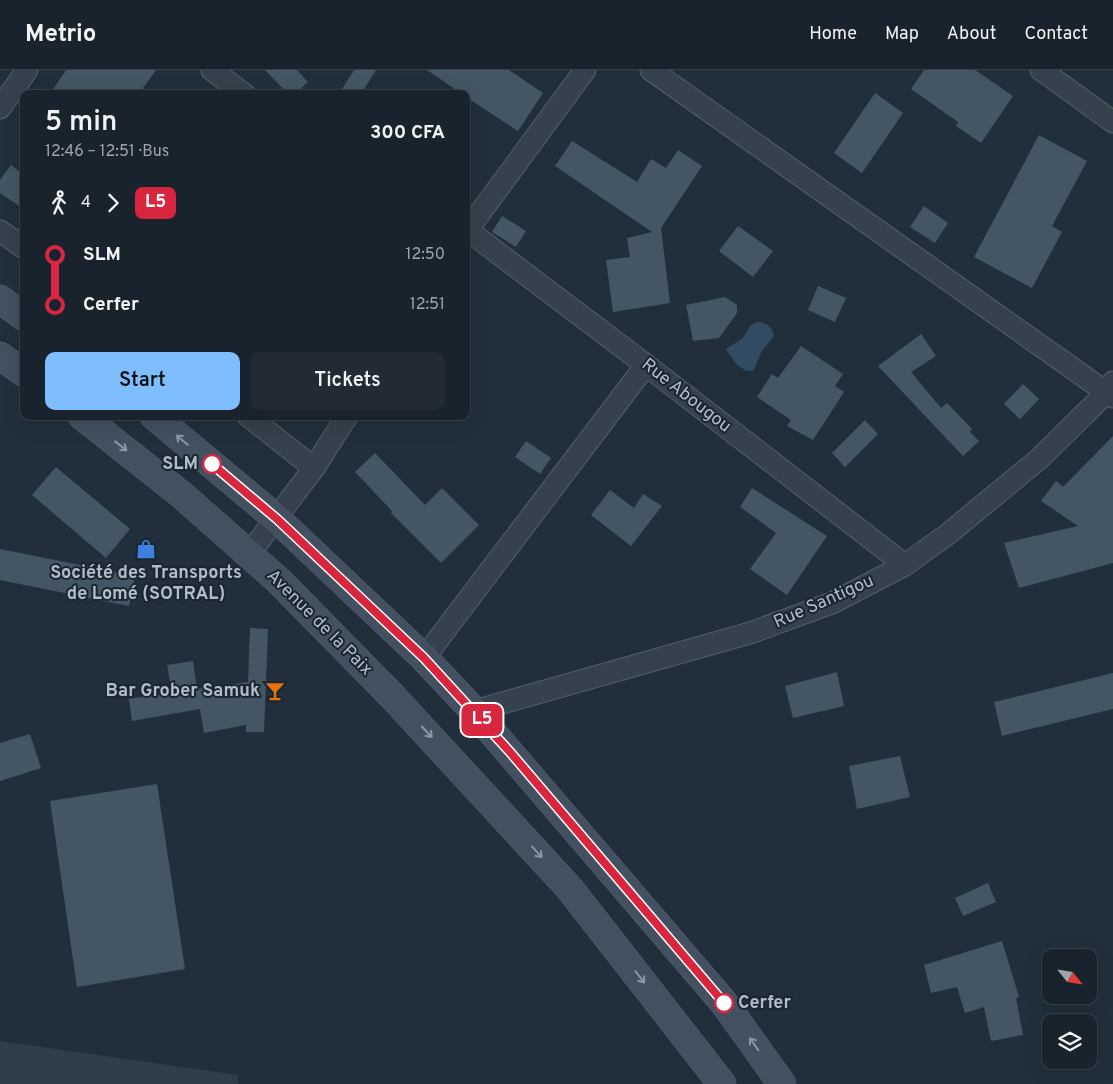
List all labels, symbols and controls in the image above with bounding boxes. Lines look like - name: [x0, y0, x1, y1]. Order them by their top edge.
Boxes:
- text: Metrio: [25, 20, 96, 50]
- text: Home: [809, 23, 857, 46]
- text: Map: [885, 23, 919, 46]
- text: About: [947, 23, 996, 46]
- text: Contact: [1024, 23, 1088, 46]
- text: 5 min: [45, 105, 117, 141]
- text: 300 CFA: [370, 121, 445, 145]
- text: 12:46 – 12:51 · Bus: [45, 142, 169, 162]
- icon: walk: [45, 189, 73, 217]
- icon: forward: [99, 189, 127, 217]
- text: L5: [145, 191, 166, 214]
- text: 4: [81, 193, 91, 213]
- text: SLM: [83, 243, 121, 267]
- text: 12:50: [405, 245, 445, 265]
- text: Cerfer: [83, 293, 139, 317]
- text: 12:51: [410, 295, 445, 315]
- button: Start: [45, 352, 240, 410]
- button: Tickets: [250, 352, 445, 410]
- street label: Rue Abougou: [636, 354, 736, 438]
- one-way arrow: [176, 434, 189, 445]
- one-way arrow: [114, 440, 127, 451]
- place label: SLM: [162, 453, 198, 476]
- marker: SLM: [202, 454, 222, 474]
- shop icon: Société des Transports de Lomé (SOTRAL): [135, 538, 157, 560]
- place label: Société des Transports de Lomé (SOTRAL): [50, 562, 242, 606]
- street label: Avenue de la Paix: [261, 565, 377, 681]
- street label: Rue Santigou: [770, 570, 878, 634]
- place label: Bar Grober Samuk: [106, 680, 260, 703]
- bar icon: Bar Grober Samuk: [264, 680, 286, 702]
- line badge: L5: [460, 704, 504, 736]
- text: L5: [471, 708, 493, 731]
- one-way arrow: [421, 726, 433, 738]
- one-way arrow: [531, 845, 542, 858]
- north arrow: [1042, 949, 1098, 1004]
- map controls: [1042, 949, 1097, 1069]
- one-way arrow: [635, 970, 646, 983]
- place label: Cerfer: [738, 992, 791, 1015]
- marker: Cerfer: [714, 993, 734, 1013]
- button: layers: [1042, 1014, 1097, 1069]
- one-way arrow: [749, 1037, 759, 1051]

